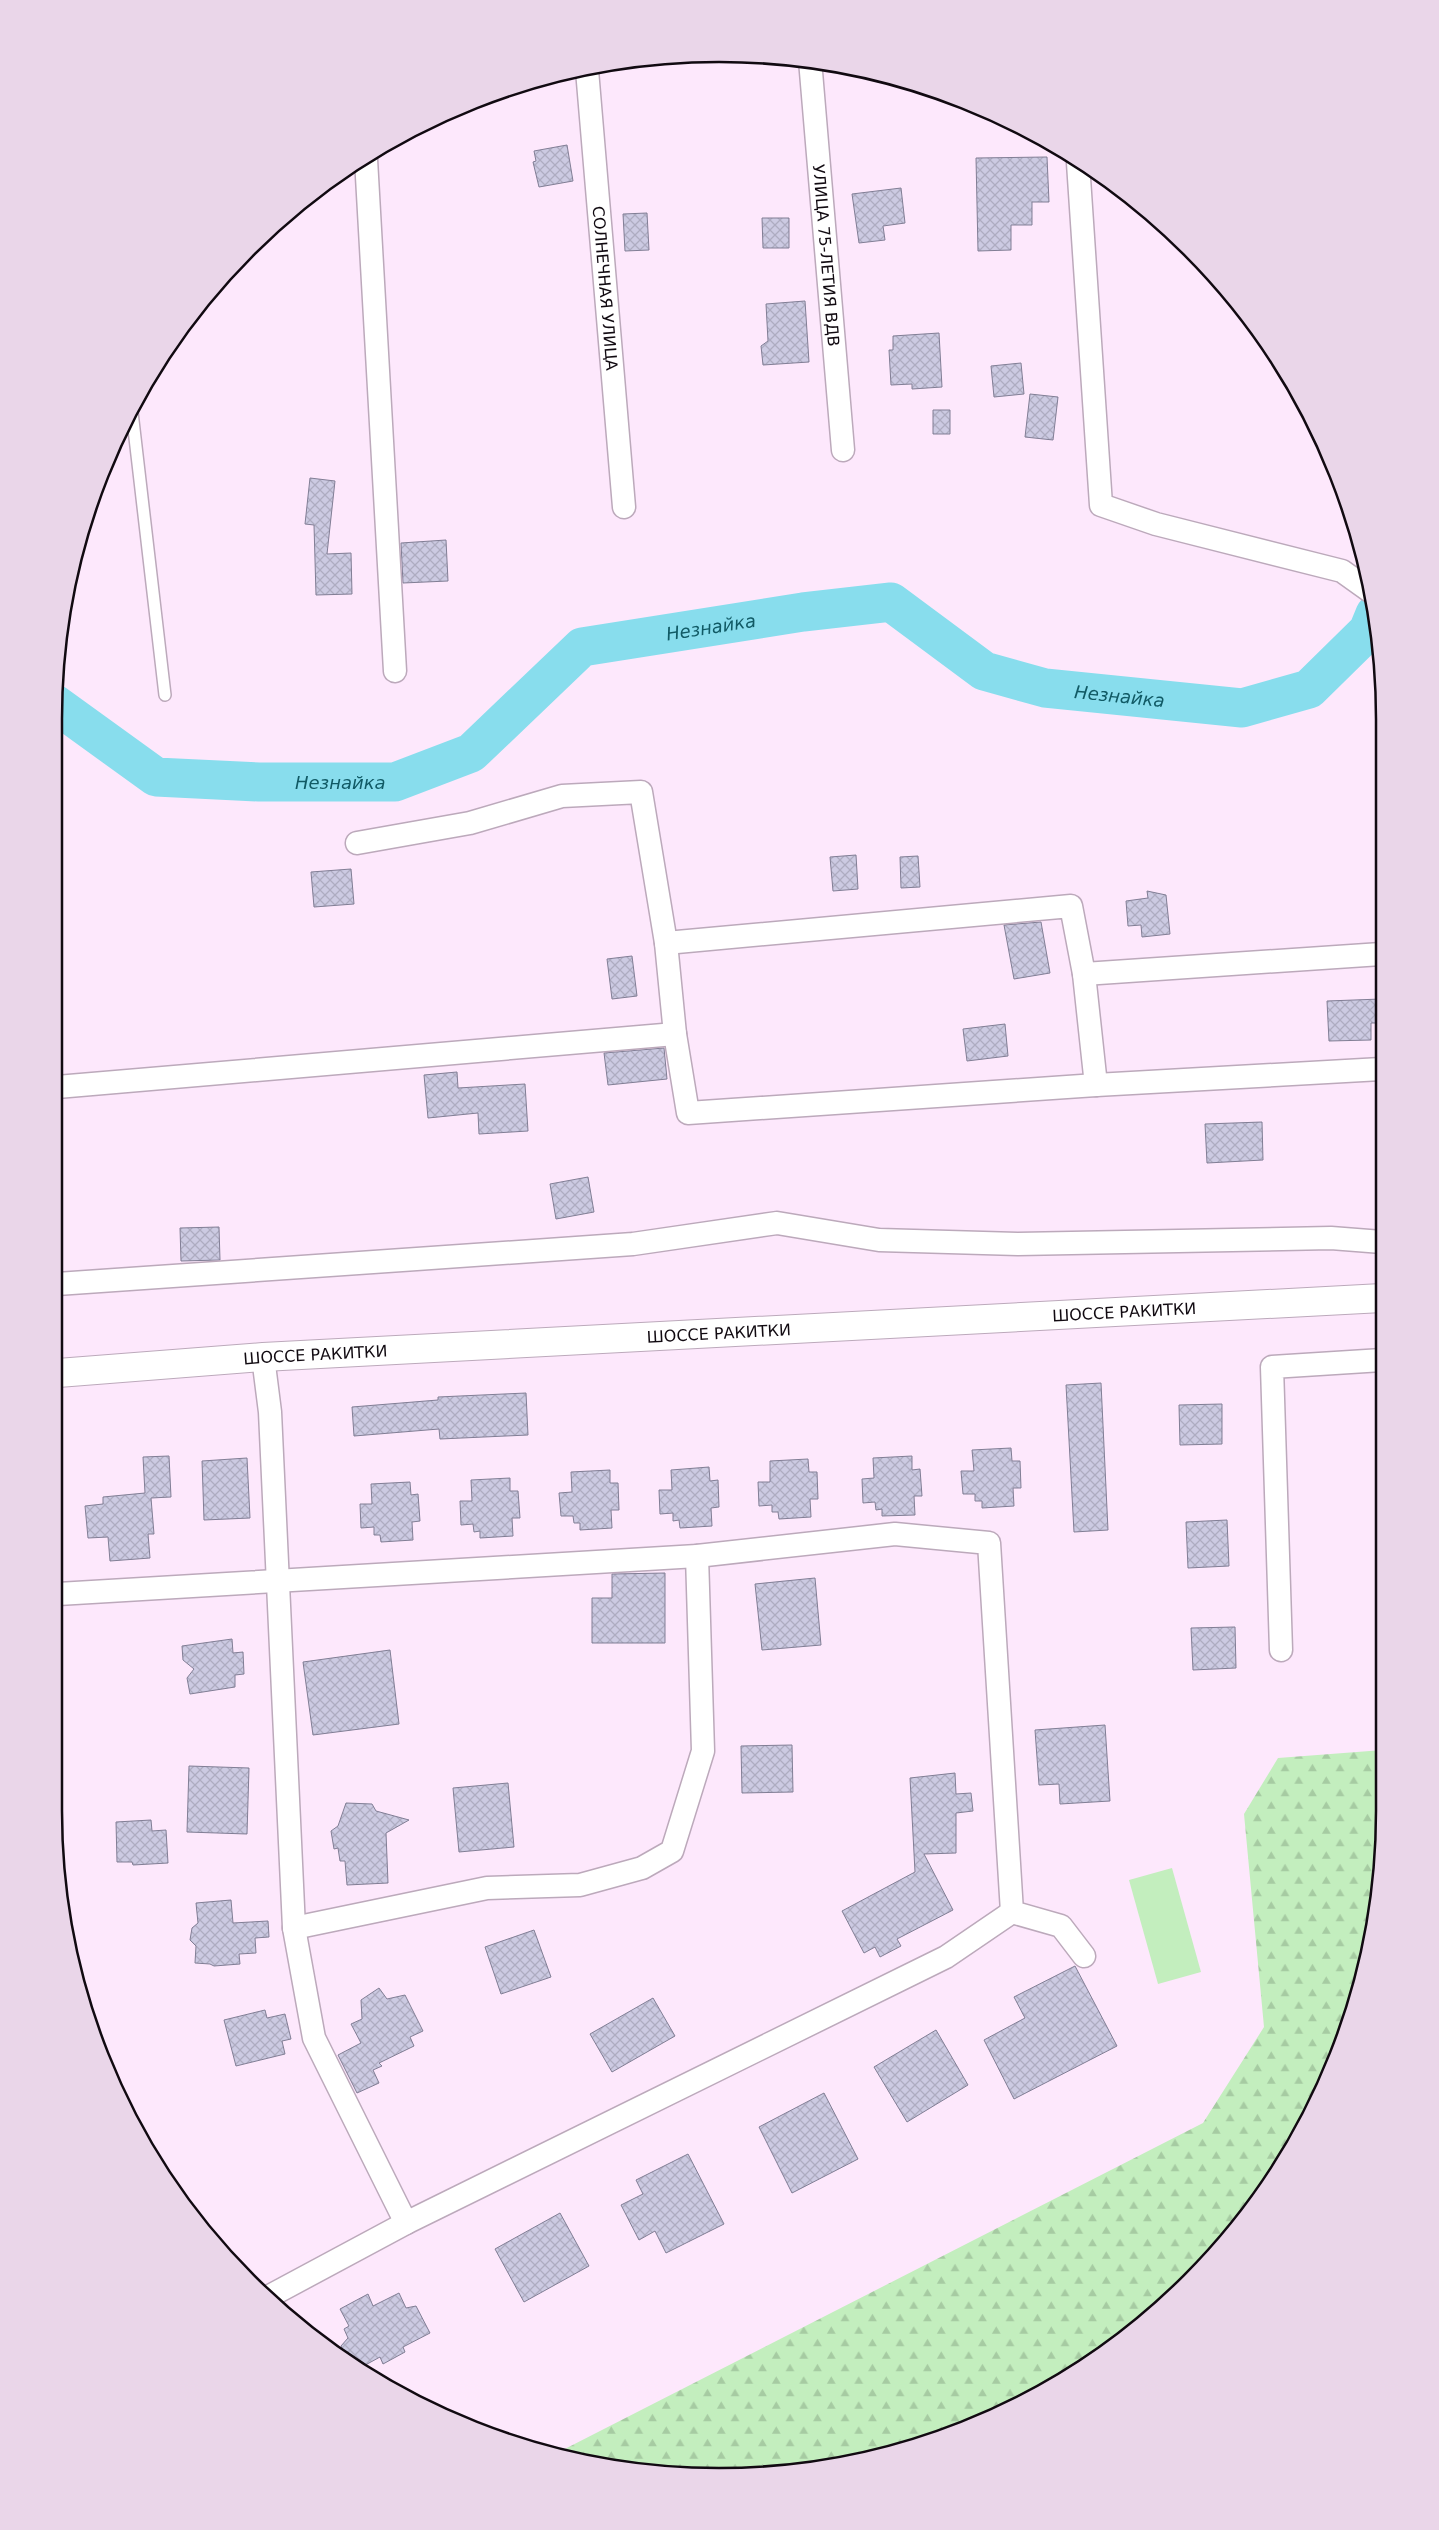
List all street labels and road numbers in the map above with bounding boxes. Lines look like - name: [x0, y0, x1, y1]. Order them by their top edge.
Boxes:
- street label: УЛИЦА 75-ЛЕТИЯ ВДВ: [809, 163, 844, 347]
- street label: СОЛНЕЧНАЯ УЛИЦА: [589, 205, 622, 371]
- street label: ШОССЕ РАКИТКИ: [1052, 1298, 1197, 1325]
- street label: ШОССЕ РАКИТКИ: [646, 1320, 791, 1346]
- street label: ШОССЕ РАКИТКИ: [243, 1341, 388, 1368]

